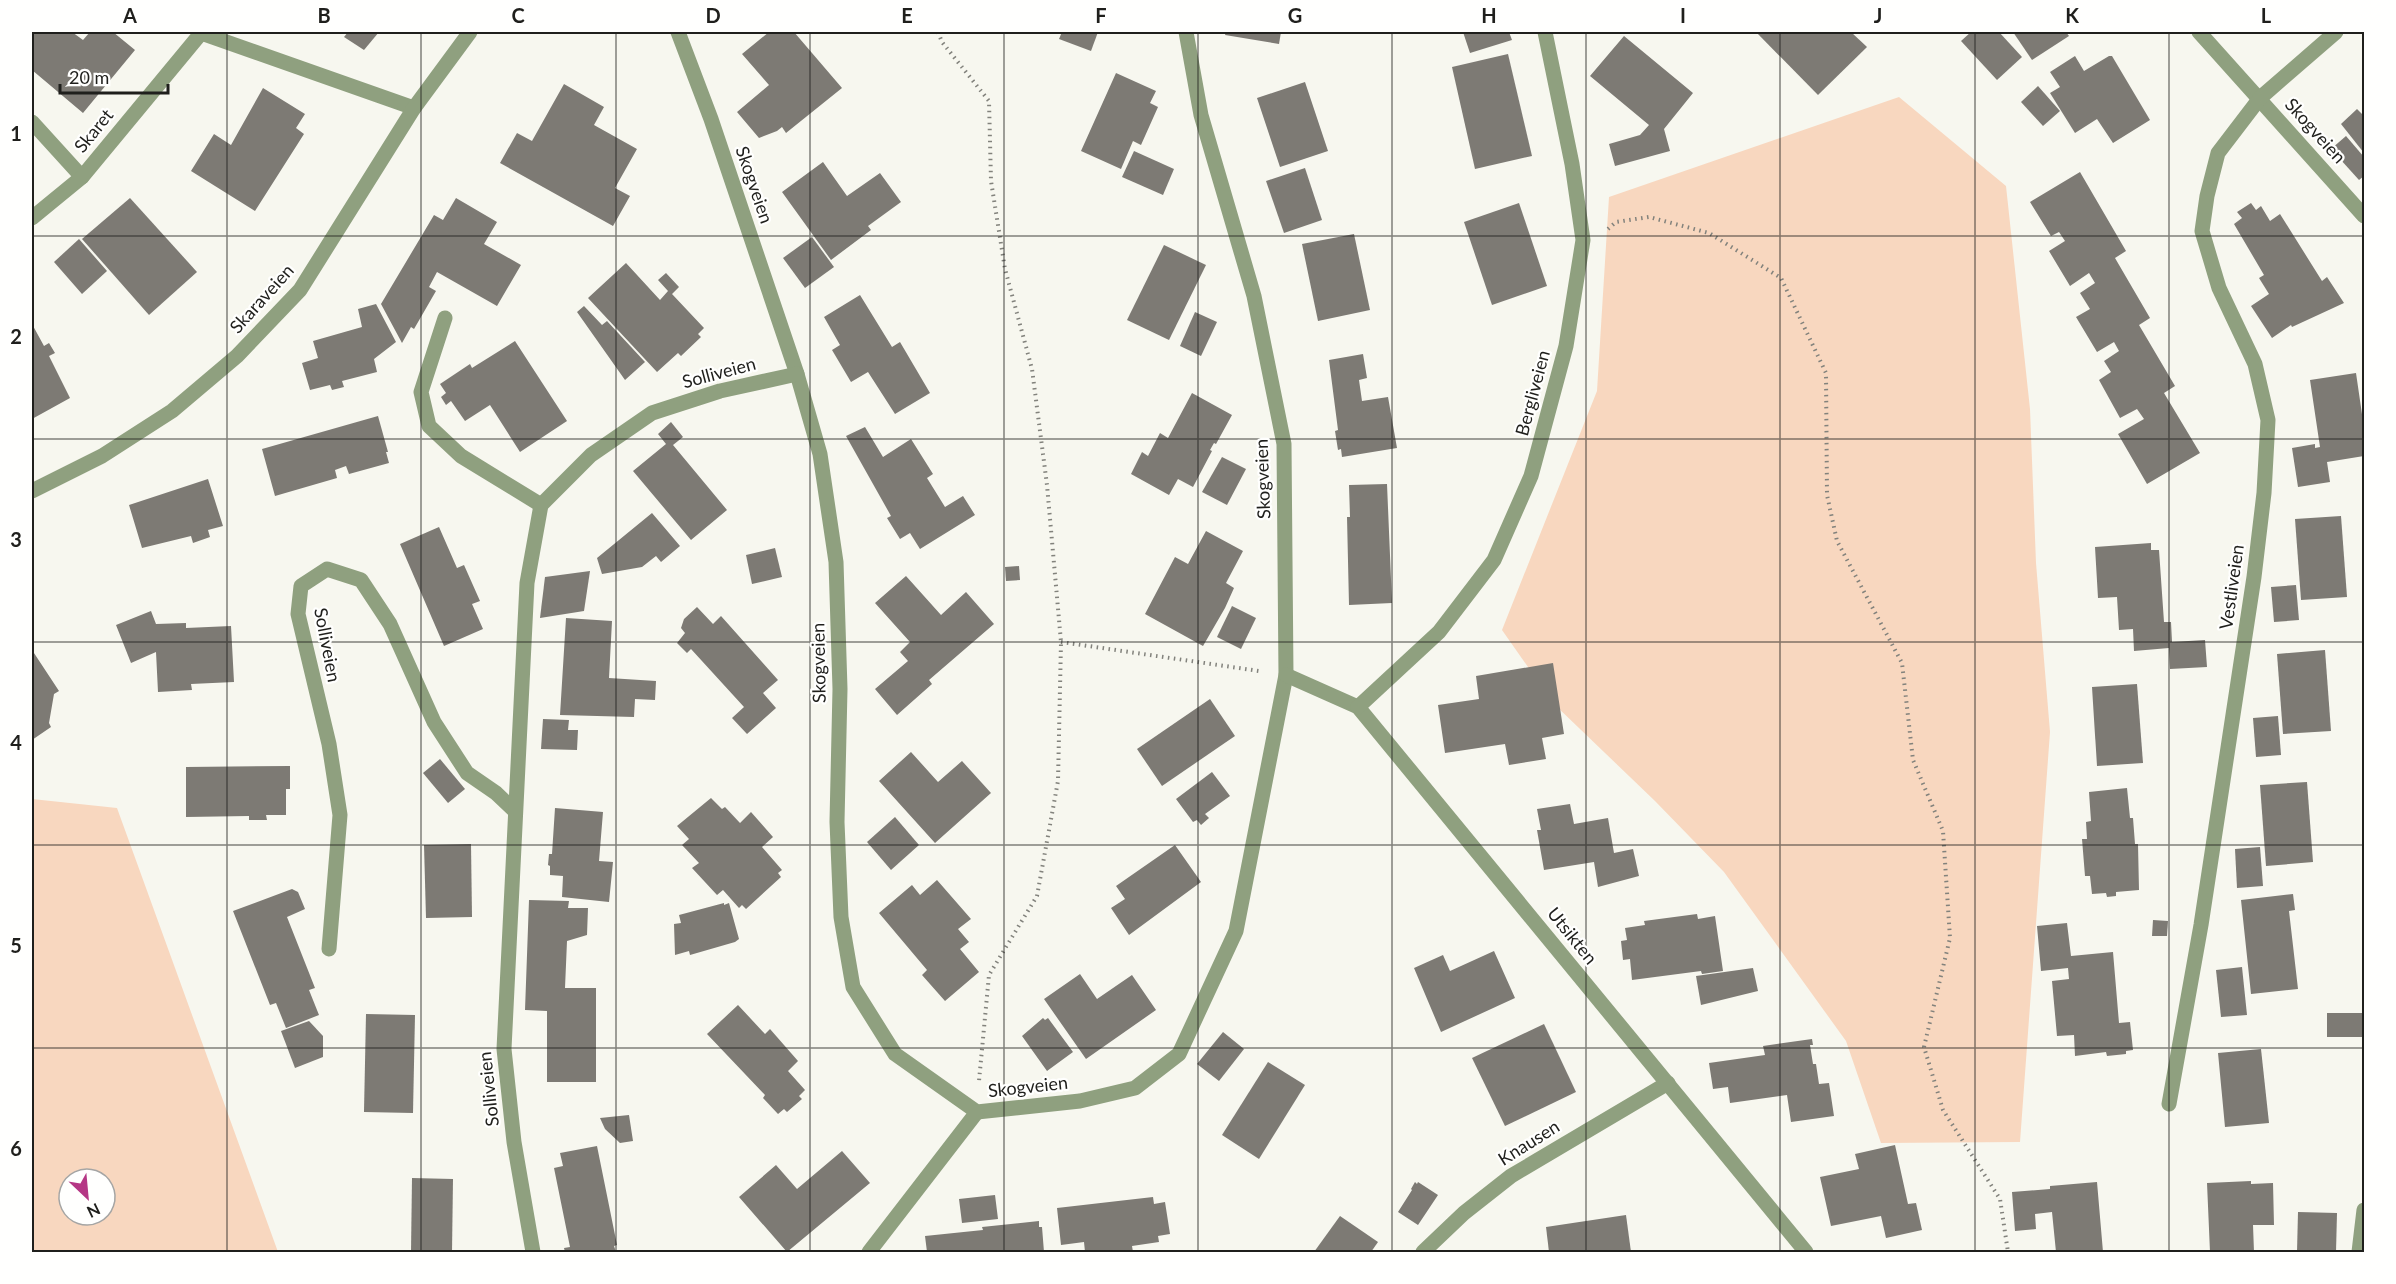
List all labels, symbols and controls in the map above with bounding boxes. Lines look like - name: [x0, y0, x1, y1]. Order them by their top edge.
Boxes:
- text: A: [122, 3, 137, 27]
- text: B: [317, 3, 331, 27]
- text: C: [511, 3, 525, 27]
- text: D: [705, 3, 721, 27]
- text: E: [901, 3, 913, 27]
- text: F: [1095, 3, 1107, 27]
- text: G: [1288, 3, 1302, 27]
- text: H: [1481, 3, 1497, 27]
- text: I: [1680, 3, 1686, 27]
- text: J: [1874, 3, 1882, 27]
- text: K: [2065, 3, 2079, 27]
- text: L: [2261, 3, 2272, 27]
- scale bar: [60, 57, 168, 95]
- text: 20 m: [69, 66, 109, 88]
- street label: Skogveien: [2281, 93, 2351, 167]
- street label: Skaret: [69, 104, 118, 157]
- text: 1: [10, 121, 22, 145]
- street label: Skogveien: [731, 143, 778, 226]
- street label: Skaraveien: [225, 259, 298, 337]
- text: 2: [10, 324, 22, 348]
- street label: Bergliveien: [1510, 348, 1554, 438]
- street label: Solliveien: [680, 352, 758, 392]
- street label: Skogveien: [1250, 439, 1274, 519]
- text: 3: [10, 527, 22, 551]
- street label: Vestliveien: [2214, 543, 2248, 631]
- street label: Solliveien: [310, 606, 346, 684]
- street label: Skogveien: [806, 623, 830, 703]
- text: 4: [10, 730, 22, 754]
- street label: Utsikten: [1543, 903, 1602, 968]
- text: 5: [10, 933, 22, 957]
- street label: Solliveien: [473, 1051, 503, 1128]
- street label: Skogveien: [987, 1071, 1069, 1101]
- street label: Knausen: [1494, 1115, 1563, 1170]
- text: 6: [10, 1136, 22, 1160]
- north arrow: [57, 1167, 117, 1227]
- text: N: [84, 1200, 103, 1222]

